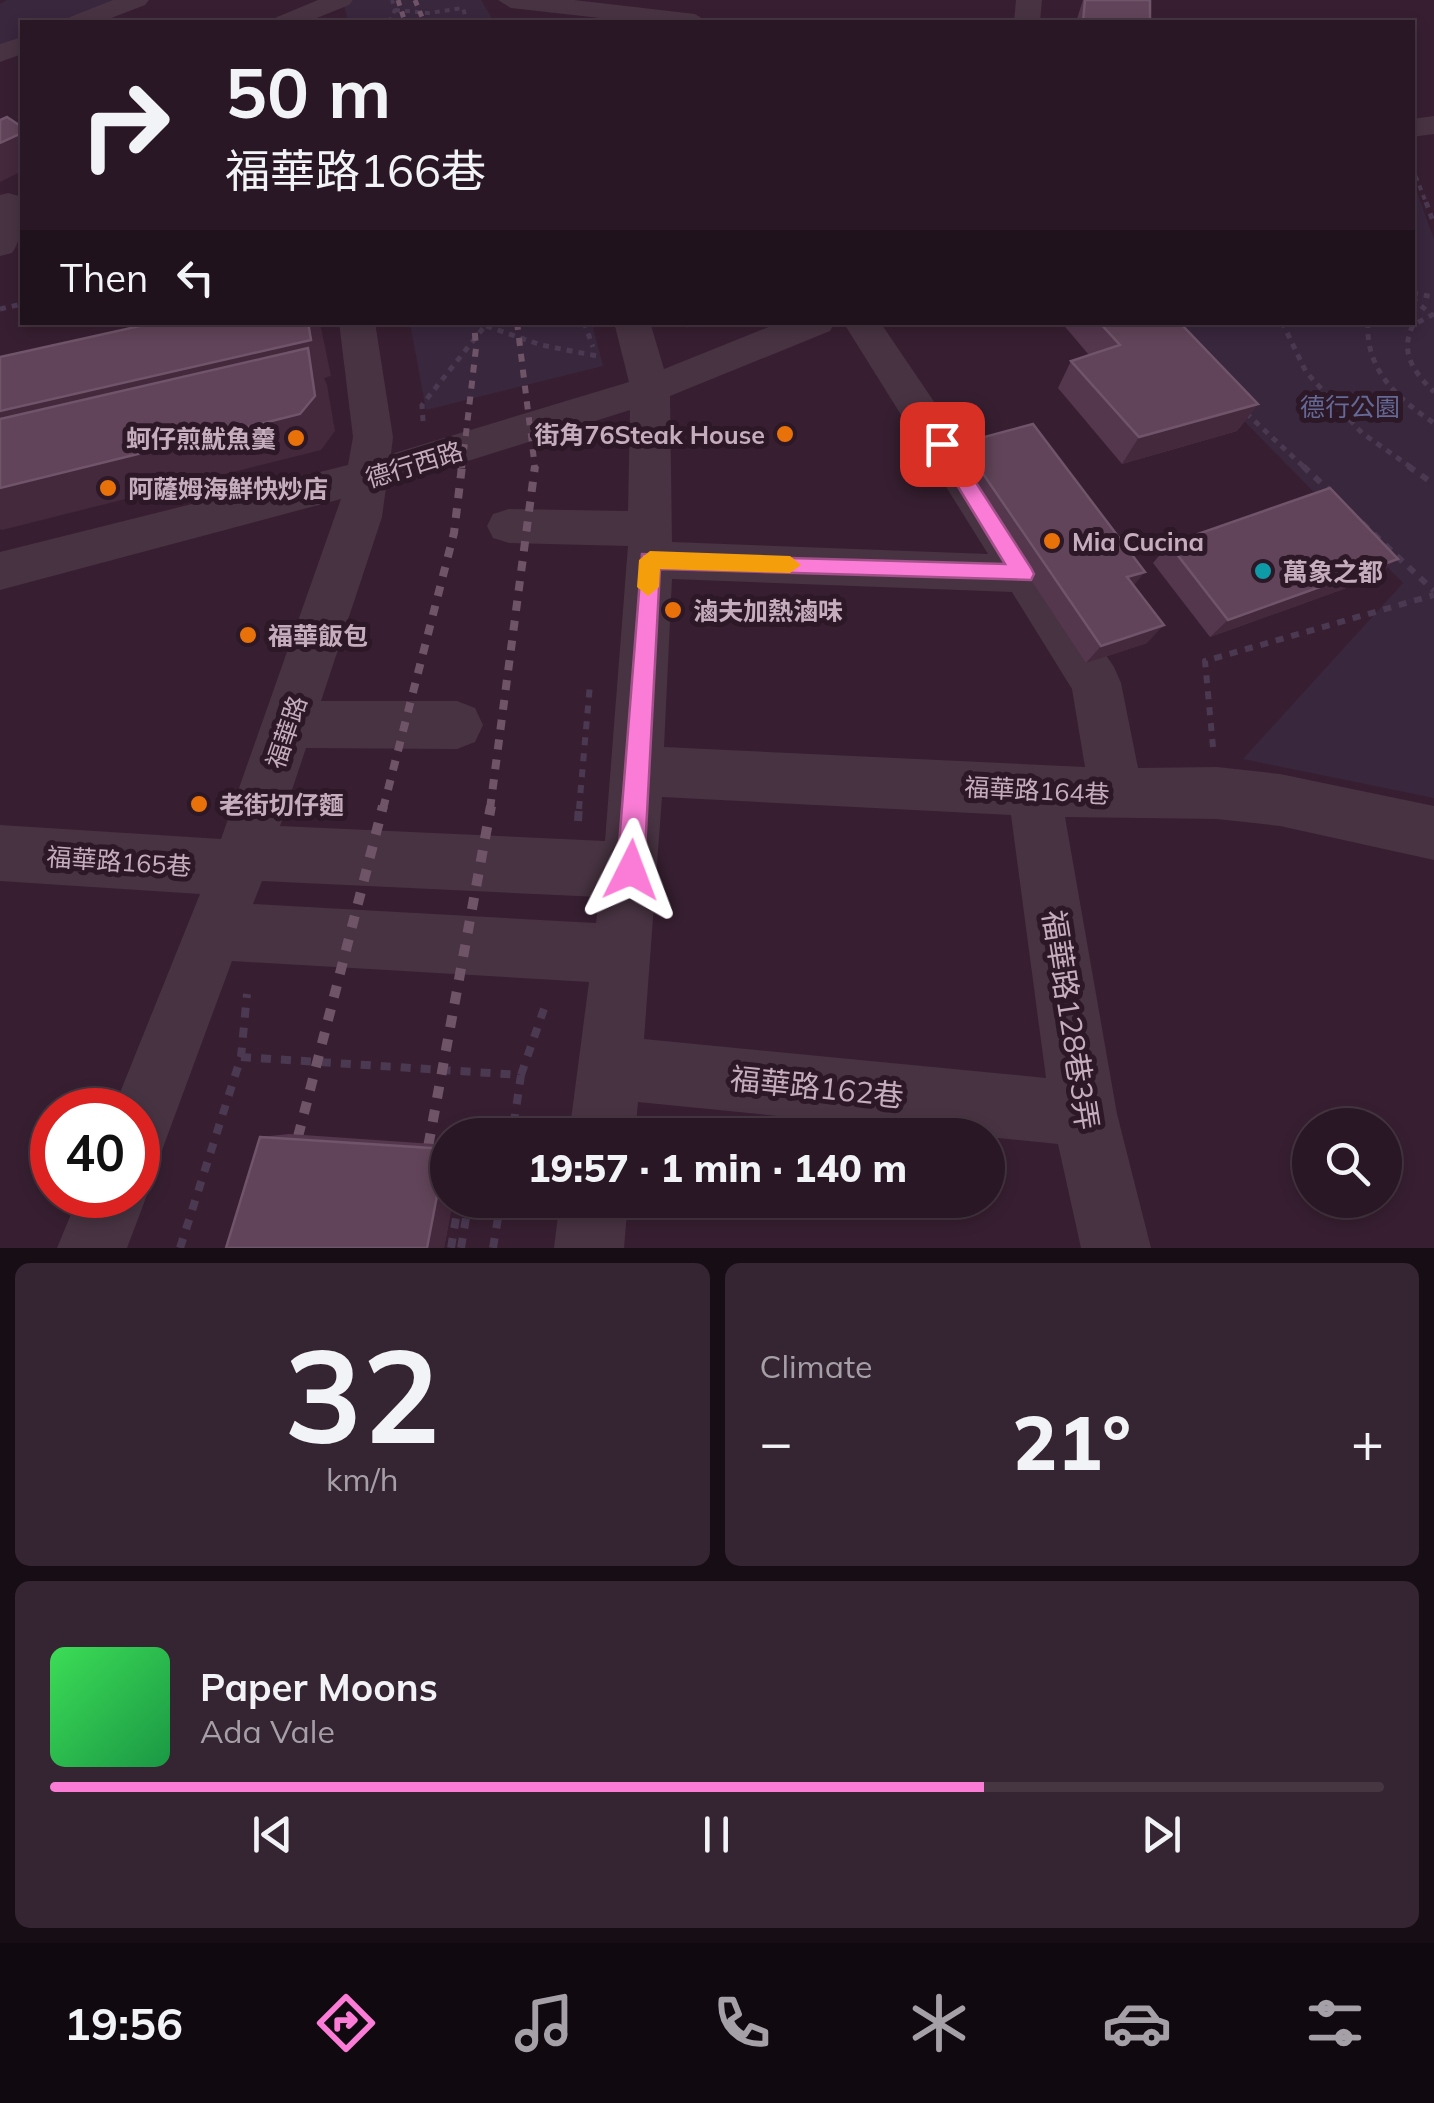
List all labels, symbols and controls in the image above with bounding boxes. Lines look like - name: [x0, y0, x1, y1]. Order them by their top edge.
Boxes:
- text: 50 m: [225, 48, 391, 136]
- icon: right: [60, 60, 190, 190]
- text: 福華路166巷: [225, 142, 486, 198]
- icon: left: [168, 250, 223, 305]
- text: Then: [60, 254, 148, 302]
- park label: 德行公園: [1300, 391, 1400, 422]
- pin: [900, 402, 985, 487]
- icon: arrive: [915, 417, 970, 472]
- place label: 街角76Steak House: [535, 419, 765, 450]
- place label: 蚵仔煎魷魚羹: [126, 423, 276, 454]
- marker: 街角76Steak House: [774, 423, 796, 445]
- marker: 蚵仔煎魷魚羹: [285, 427, 307, 449]
- street label: 德行西路: [362, 435, 466, 493]
- place label: 阿薩姆海鮮快炒店: [128, 473, 328, 504]
- marker: 阿薩姆海鮮快炒店: [97, 477, 119, 499]
- place label: Mia Cucina: [1072, 526, 1204, 557]
- marker: Mia Cucina: [1041, 530, 1063, 552]
- place label: 萬象之都: [1283, 556, 1383, 587]
- marker: 萬象之都: [1252, 560, 1274, 582]
- place label: 滷夫加熱滷味: [693, 595, 843, 626]
- marker: 滷夫加熱滷味: [662, 599, 684, 621]
- place label: 福華飯包: [268, 620, 368, 651]
- marker: 福華飯包: [237, 624, 259, 646]
- street label: 福華路: [259, 691, 313, 773]
- street label: 福華路164巷: [964, 771, 1110, 809]
- place label: 老街切仔麵: [219, 789, 344, 820]
- marker: 老街切仔麵: [188, 793, 210, 815]
- position arrow: [579, 818, 683, 922]
- street label: 福華路165巷: [46, 840, 192, 882]
- street label: 福華路128巷3弄: [1035, 907, 1107, 1133]
- street label: 福華路162巷: [728, 1059, 906, 1115]
- speed limit sign: 40: [30, 1088, 160, 1218]
- map controls: [1292, 1108, 1402, 1218]
- button: search: [1292, 1108, 1402, 1218]
- text: 19:57 · 1 min · 140 m: [528, 1144, 907, 1192]
- text: 32: [284, 1312, 440, 1476]
- text: Climate: [760, 1346, 872, 1386]
- text: 21°: [1012, 1395, 1131, 1489]
- text: −: [760, 1407, 793, 1476]
- text: +: [1351, 1407, 1384, 1476]
- text: km/h: [326, 1459, 398, 1499]
- text: Paper Moons: [200, 1663, 438, 1711]
- text: Ada Vale: [200, 1711, 335, 1751]
- icon: previous: [245, 1807, 300, 1862]
- icon: pause: [689, 1807, 744, 1862]
- icon: next: [1134, 1807, 1189, 1862]
- icon: directions: [311, 1988, 381, 2058]
- icon: music: [509, 1988, 579, 2058]
- icon: phone: [707, 1988, 777, 2058]
- icon: climate: [904, 1988, 974, 2058]
- icon: car: [1102, 1988, 1172, 2058]
- icon: filters: [1300, 1988, 1370, 2058]
- text: 19:56: [64, 1995, 183, 2051]

